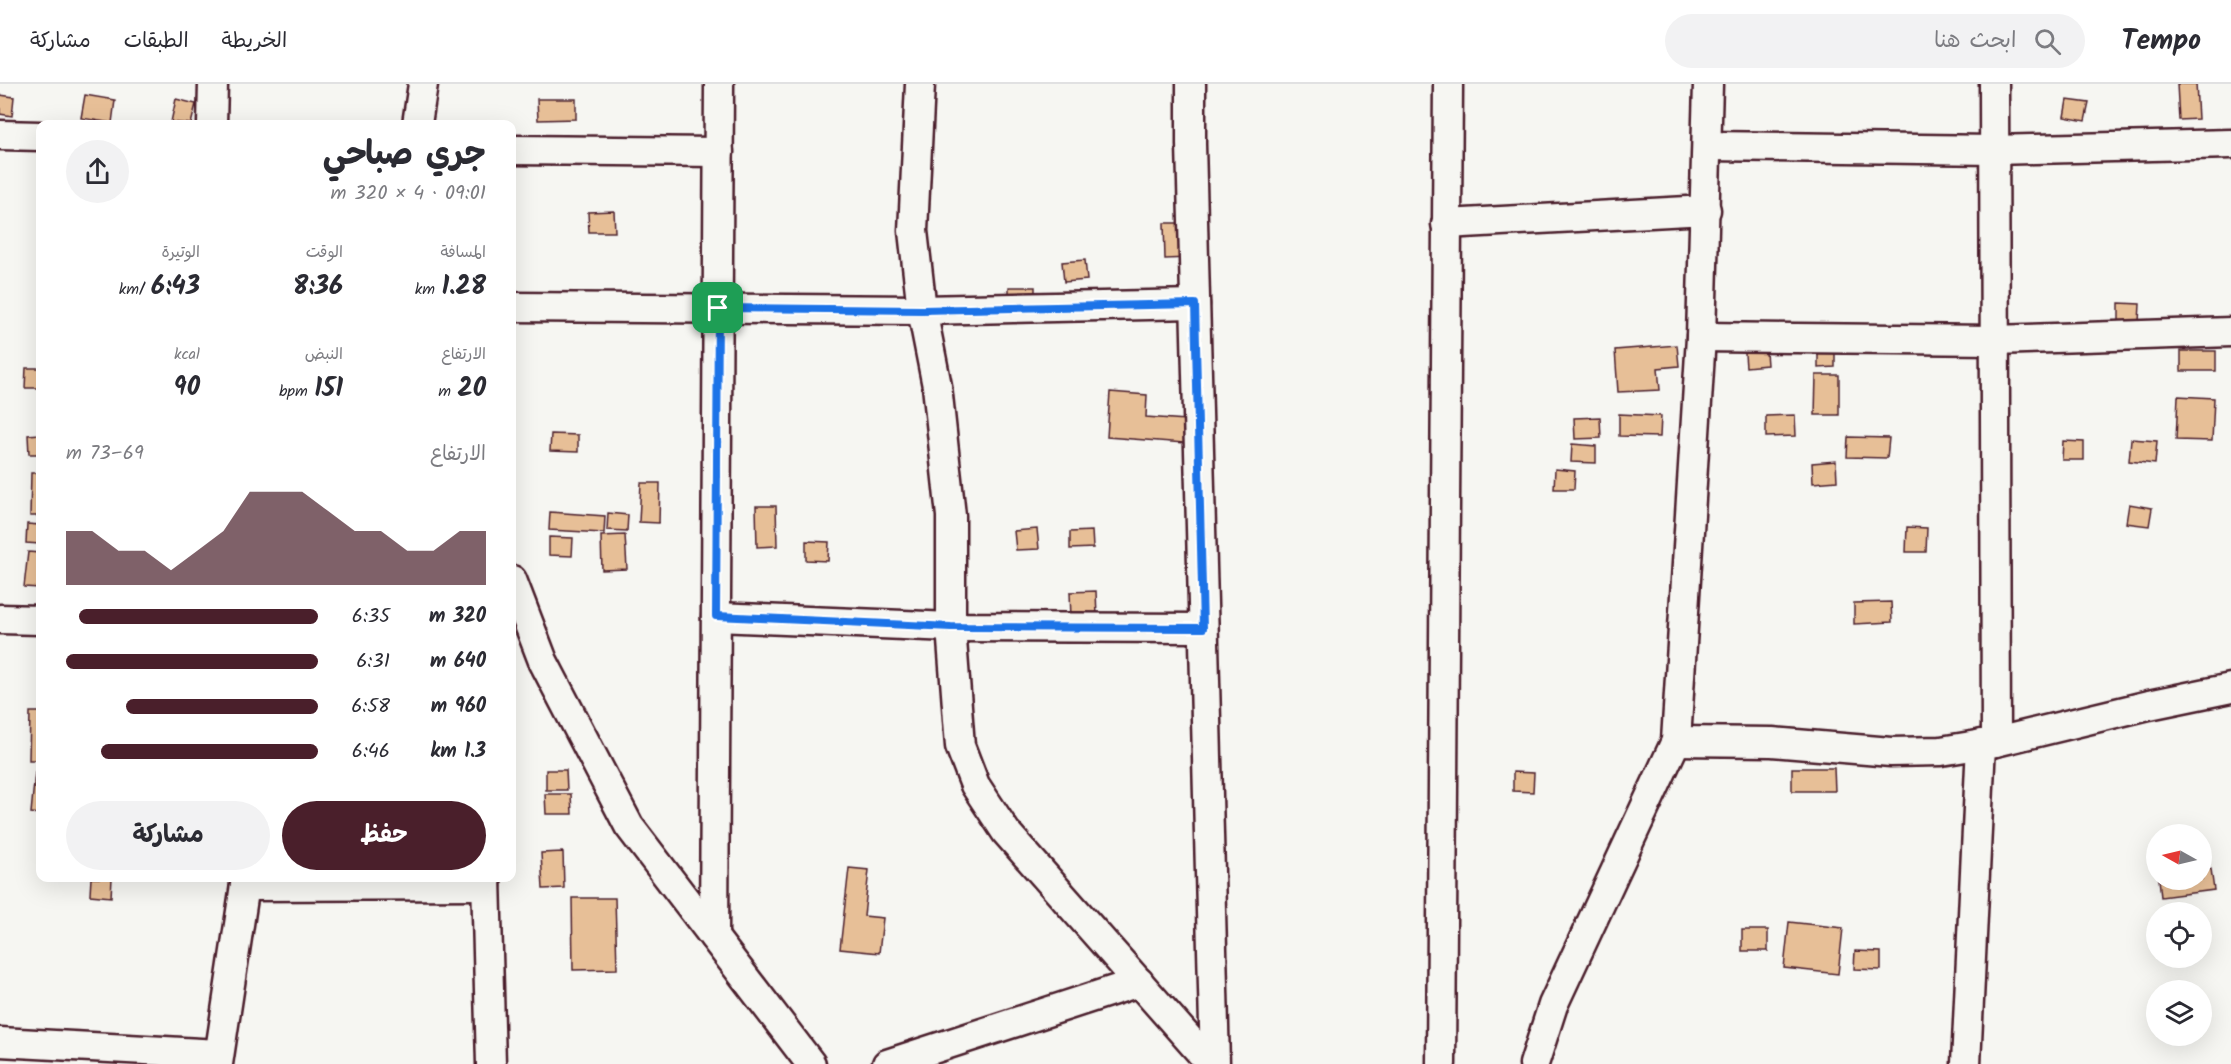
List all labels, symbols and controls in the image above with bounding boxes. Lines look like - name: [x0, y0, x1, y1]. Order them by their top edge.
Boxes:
- search box: [1665, 14, 2085, 68]
- text: Tempo: [2121, 19, 2201, 64]
- text: ابحث هنا: [1934, 24, 2016, 59]
- text: مشاركة: [30, 25, 91, 58]
- text: الطبقات: [124, 25, 189, 58]
- text: الخريطة: [222, 25, 287, 58]
- icon: search: [2031, 25, 2064, 58]
- text: جري صباحي: [323, 129, 486, 182]
- button: share: [66, 140, 129, 203]
- text: 09:01 · 4 × 320 m: [330, 178, 486, 210]
- text: الوتيرة: [161, 240, 200, 265]
- text: الوقت: [306, 240, 343, 265]
- text: المسافة: [440, 240, 486, 265]
- text: 6:43: [151, 266, 200, 308]
- text: 8:36: [293, 266, 343, 308]
- text: 1.28: [441, 266, 486, 308]
- text: /km: [119, 277, 151, 302]
- text: km: [415, 277, 441, 302]
- pin: [692, 282, 743, 333]
- icon: arrive: [701, 291, 734, 324]
- text: kcal: [174, 342, 200, 367]
- text: النبض: [305, 342, 343, 367]
- text: الارتفاع: [441, 342, 486, 367]
- text: 90: [174, 367, 200, 409]
- text: 151: [314, 368, 343, 410]
- text: 20: [458, 368, 486, 410]
- text: bpm: [279, 379, 314, 404]
- text: m: [438, 379, 458, 404]
- text: 69–73 m: [66, 438, 144, 470]
- text: الارتفاع: [430, 439, 486, 471]
- text: 6:35: [352, 601, 390, 633]
- text: 320 m: [429, 601, 486, 633]
- text: 6:31: [356, 646, 390, 678]
- text: 640 m: [430, 646, 486, 678]
- text: 6:58: [351, 691, 390, 723]
- text: 960 m: [431, 691, 486, 723]
- text: 6:46: [352, 736, 390, 768]
- text: 1.3 km: [430, 736, 486, 768]
- button: مشاركة: [66, 801, 270, 870]
- button: حفظ: [282, 801, 486, 870]
- north arrow: [2146, 824, 2212, 890]
- map controls: [2146, 824, 2212, 1046]
- button: locate: [2146, 902, 2212, 968]
- button: layers: [2146, 980, 2212, 1046]

